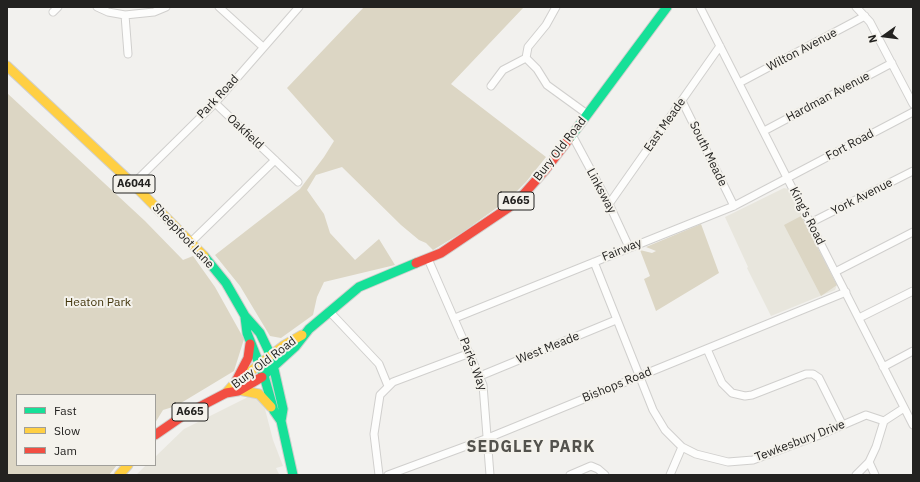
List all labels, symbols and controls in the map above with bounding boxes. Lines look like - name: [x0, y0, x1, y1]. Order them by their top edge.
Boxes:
- north arrow: [864, 16, 904, 56]
- street label: Wilton Avenue: [764, 25, 840, 75]
- text: N: [865, 33, 880, 44]
- street label: Hardman Avenue: [784, 69, 872, 125]
- street label: Park Road: [194, 72, 242, 122]
- street label: East Meade: [641, 95, 689, 155]
- street label: Oakfield: [224, 111, 266, 153]
- street label: Bury Old Road: [531, 114, 589, 184]
- street label: South Meade: [686, 119, 730, 189]
- street label: Fort Road: [824, 126, 876, 164]
- street label: Linksway: [583, 166, 619, 216]
- road number: A6044: [113, 175, 155, 193]
- street label: York Avenue: [829, 175, 895, 219]
- street label: King's Road: [786, 185, 828, 247]
- road number: A665: [498, 192, 534, 210]
- street label: Sheepfoot Lane: [149, 200, 217, 272]
- street label: Fairway: [600, 236, 644, 264]
- park label: Heaton Park: [65, 296, 131, 310]
- street label: West Meade: [515, 329, 581, 367]
- street label: Bury Old Road: [229, 334, 299, 392]
- street label: Parks Way: [456, 335, 490, 393]
- street label: Bishops Road: [580, 365, 654, 405]
- legend: [16, 394, 156, 466]
- text: Fast: [54, 403, 77, 418]
- road number: A665: [172, 403, 208, 421]
- street label: Tewkesbury Drive: [753, 417, 847, 465]
- text: Slow: [54, 423, 80, 438]
- district label: SEDGLEY PARK: [467, 437, 595, 457]
- text: Jam: [54, 443, 77, 458]

